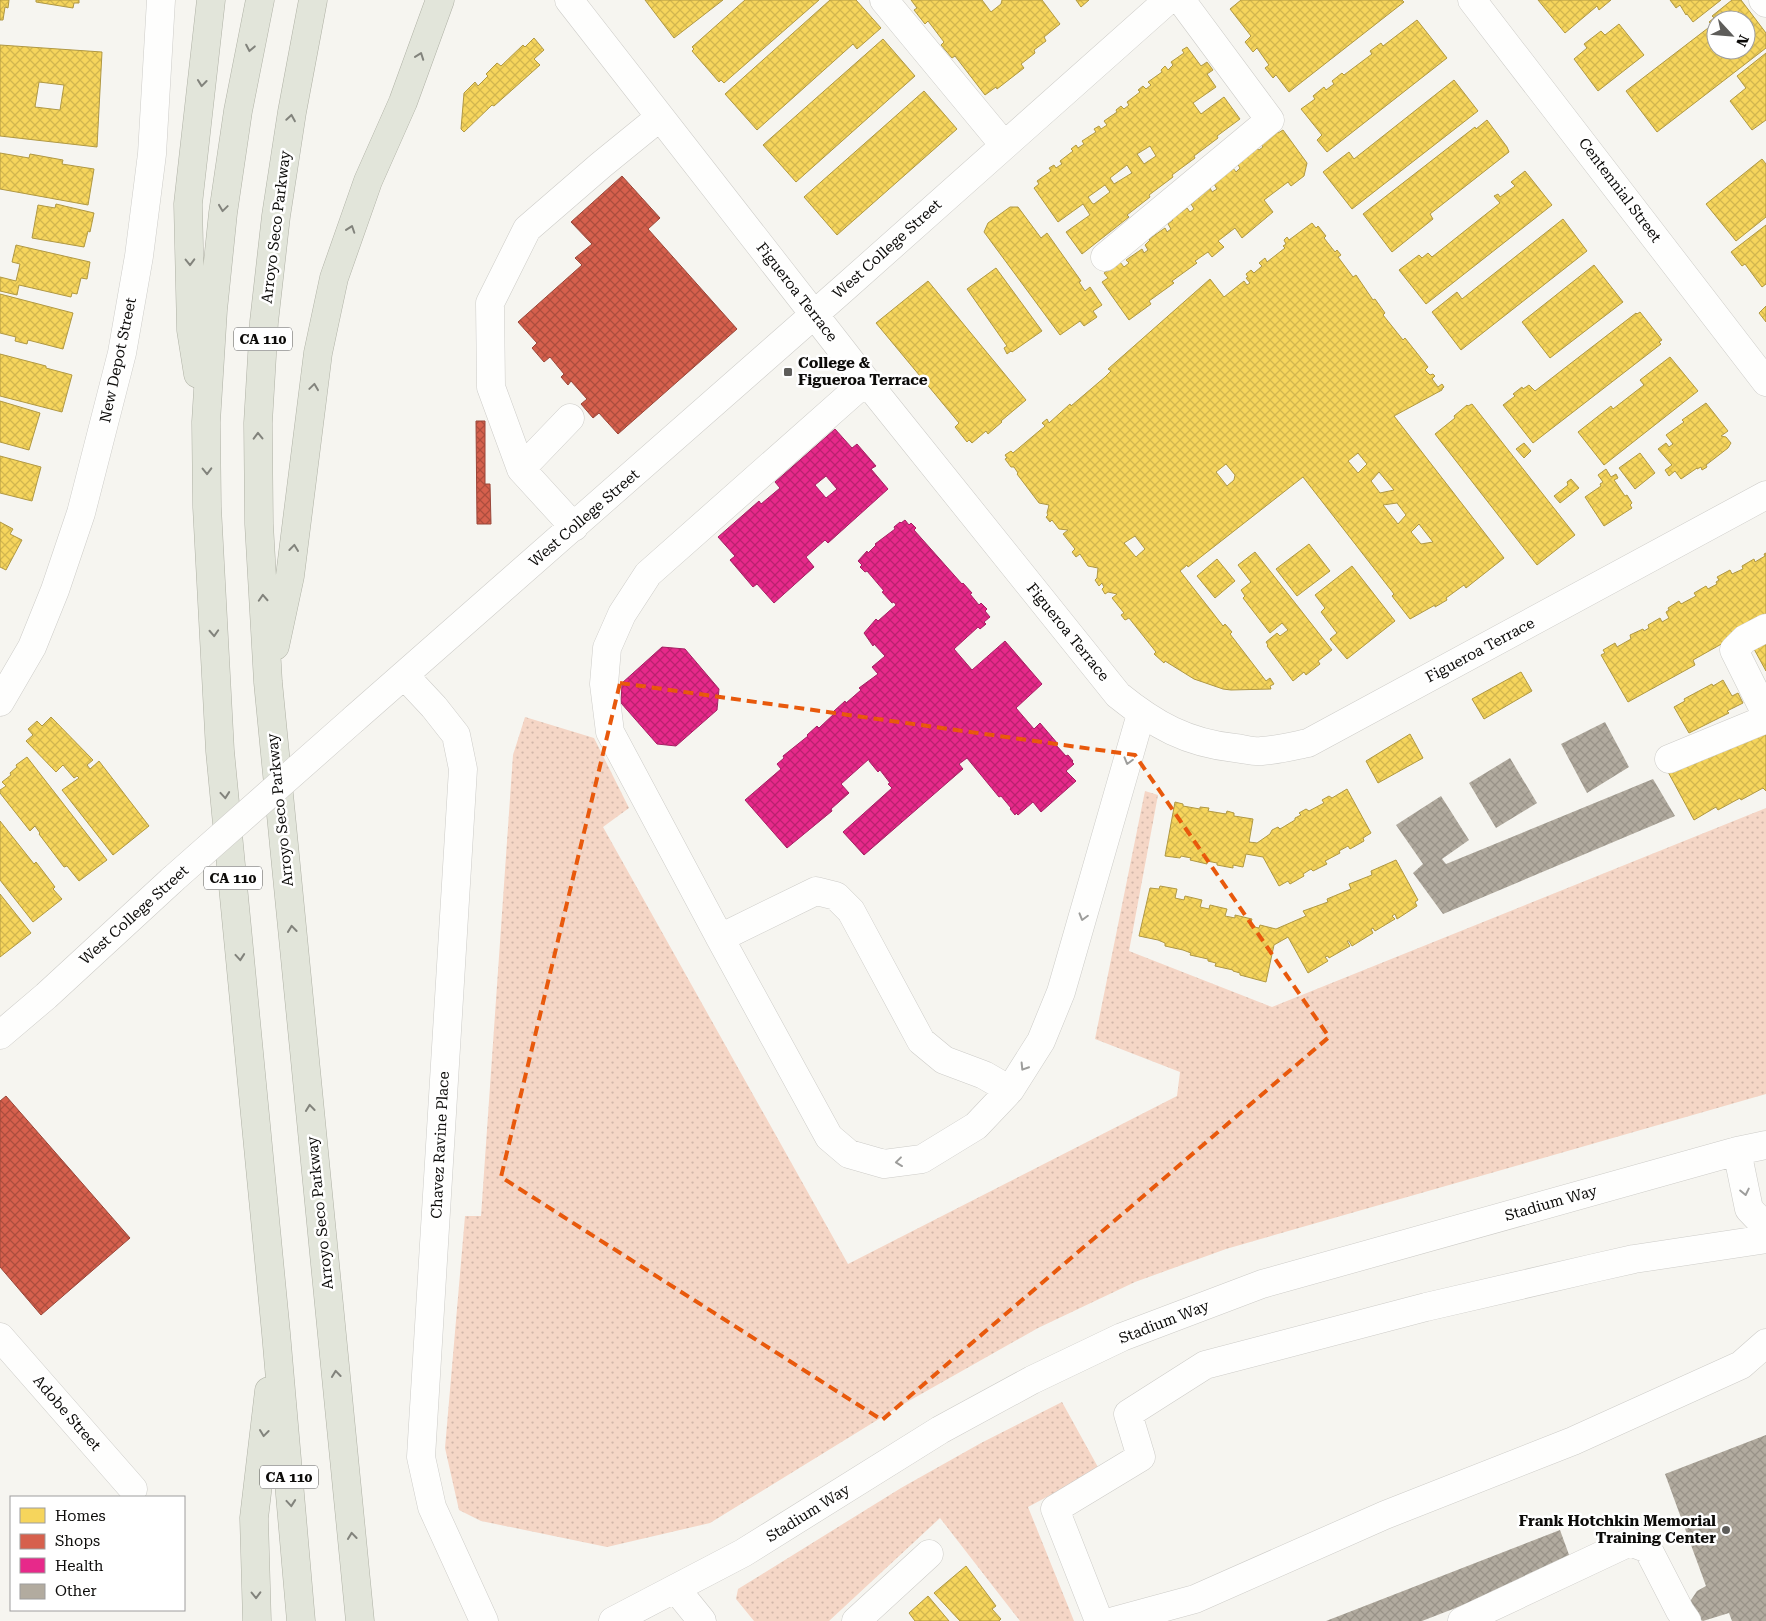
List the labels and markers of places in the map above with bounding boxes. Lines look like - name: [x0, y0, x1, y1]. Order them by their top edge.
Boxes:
- place label: College & Figueroa Terrace: [798, 354, 928, 389]
- marker: College & Figueroa Terrace: [782, 366, 794, 378]
- place label: Frank Hotchkin Memorial Training Center: [1519, 1512, 1716, 1547]
- marker: Frank Hotchkin Memorial Training Center: [1720, 1524, 1732, 1536]

